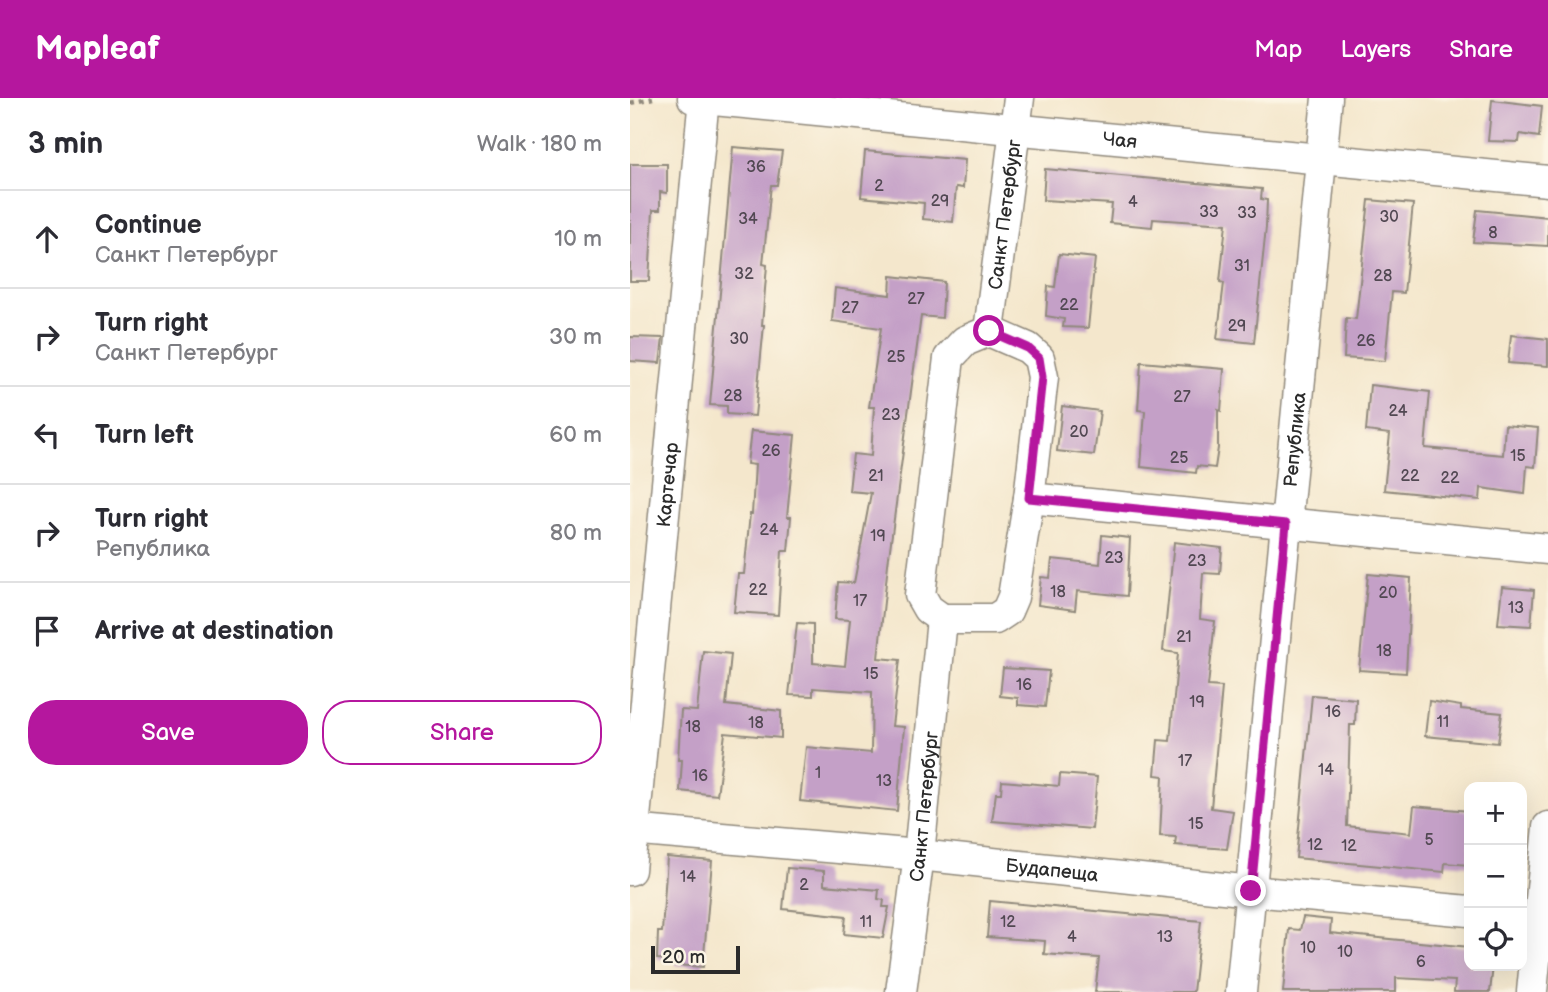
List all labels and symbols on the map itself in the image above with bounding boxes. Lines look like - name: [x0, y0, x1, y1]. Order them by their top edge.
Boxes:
- street label: Чая: [1102, 128, 1138, 154]
- street label: Санкт Петербург: [984, 138, 1027, 291]
- house number: 36: [746, 158, 766, 177]
- house number: 2: [874, 177, 884, 196]
- house number: 29: [931, 192, 949, 211]
- house number: 4: [1128, 193, 1138, 212]
- house number: 33: [1199, 203, 1219, 222]
- house number: 33: [1237, 204, 1257, 223]
- house number: 30: [1379, 208, 1399, 227]
- house number: 34: [738, 210, 758, 229]
- house number: 8: [1488, 224, 1498, 243]
- house number: 31: [1234, 257, 1250, 276]
- house number: 32: [734, 265, 754, 284]
- house number: 28: [1374, 267, 1392, 286]
- house number: 27: [907, 290, 925, 309]
- house number: 22: [1060, 296, 1079, 315]
- house number: 27: [841, 299, 859, 318]
- route start: [973, 315, 1004, 346]
- house number: 29: [1228, 317, 1246, 336]
- house number: 30: [729, 330, 749, 349]
- house number: 26: [1356, 332, 1376, 351]
- house number: 25: [887, 348, 905, 367]
- house number: 28: [724, 387, 742, 406]
- house number: 27: [1173, 388, 1191, 407]
- street label: Република: [1280, 391, 1312, 488]
- house number: 24: [1389, 402, 1408, 421]
- house number: 23: [882, 406, 901, 425]
- house number: 20: [1070, 423, 1088, 442]
- street label: Картечар: [653, 441, 684, 528]
- house number: 26: [761, 442, 781, 461]
- house number: 15: [1510, 447, 1526, 466]
- house number: 25: [1170, 449, 1188, 468]
- house number: 21: [868, 467, 884, 486]
- house number: 22: [1401, 467, 1420, 486]
- house number: 22: [1441, 469, 1460, 488]
- house number: 24: [760, 521, 779, 540]
- house number: 19: [870, 527, 886, 546]
- house number: 23: [1105, 549, 1124, 568]
- house number: 23: [1188, 552, 1207, 571]
- house number: 22: [749, 581, 768, 600]
- house number: 18: [1050, 583, 1066, 602]
- house number: 20: [1379, 584, 1397, 603]
- house number: 17: [853, 592, 867, 611]
- house number: 13: [1508, 599, 1524, 618]
- house number: 21: [1176, 628, 1192, 647]
- house number: 18: [1376, 642, 1392, 661]
- house number: 15: [863, 665, 879, 684]
- house number: 16: [1016, 676, 1032, 695]
- house number: 19: [1189, 693, 1205, 712]
- house number: 16: [1325, 703, 1341, 722]
- house number: 11: [1437, 713, 1449, 732]
- house number: 18: [748, 714, 764, 733]
- house number: 18: [685, 718, 701, 737]
- street label: Санкт Петербург: [906, 730, 944, 883]
- house number: 17: [1178, 752, 1192, 771]
- house number: 14: [1318, 761, 1334, 780]
- house number: 1: [815, 764, 821, 783]
- house number: 16: [692, 767, 708, 786]
- house number: 13: [876, 772, 892, 791]
- house number: 15: [1188, 815, 1204, 834]
- house number: 5: [1424, 831, 1434, 850]
- house number: 12: [1307, 836, 1323, 855]
- house number: 12: [1341, 837, 1357, 856]
- street label: Будапеща: [1004, 854, 1100, 887]
- house number: 14: [680, 868, 696, 887]
- route end: [1235, 875, 1266, 906]
- house number: 2: [799, 876, 809, 895]
- house number: 11: [860, 913, 872, 932]
- house number: 12: [1000, 913, 1016, 932]
- house number: 4: [1067, 928, 1077, 947]
- house number: 13: [1157, 928, 1173, 947]
- house number: 10: [1300, 939, 1316, 958]
- scale bar: [651, 943, 740, 975]
- house number: 10: [1337, 943, 1353, 962]
- house number: 6: [1416, 953, 1426, 972]

